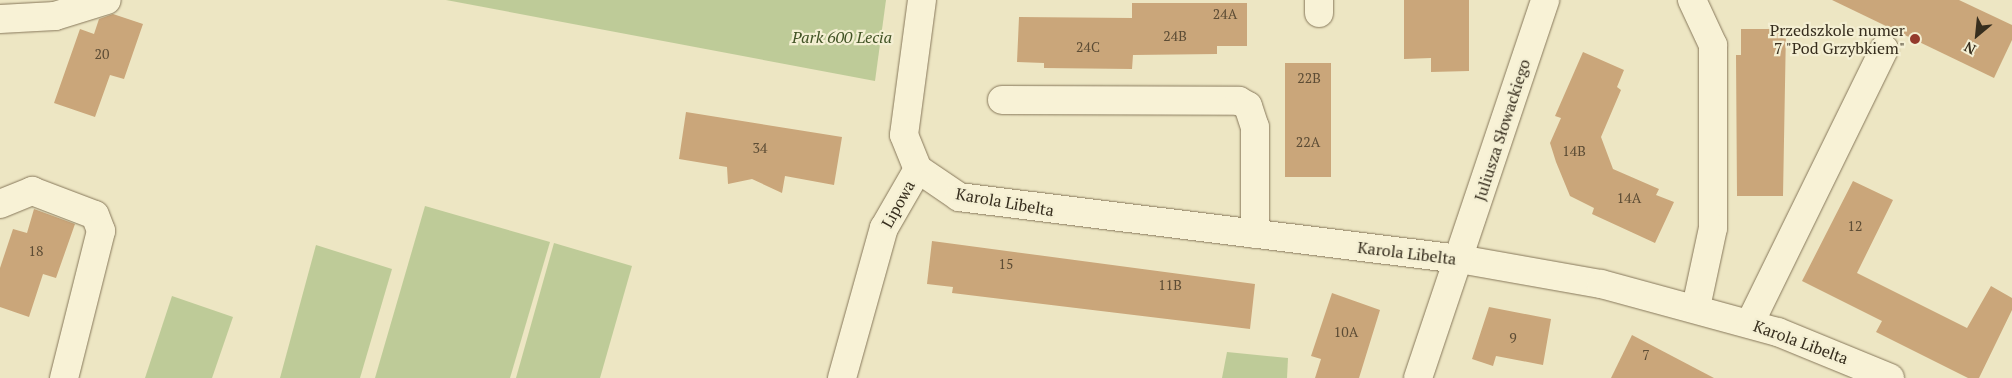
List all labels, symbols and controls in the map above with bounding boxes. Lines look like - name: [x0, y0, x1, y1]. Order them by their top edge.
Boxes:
- house number: 24A: [1213, 6, 1237, 22]
- north arrow: [1952, 10, 2002, 60]
- place label: Przedszkole numer 7 "Pod Grzybkiem": [1770, 20, 1905, 58]
- park label: Park 600 Lecia: [792, 27, 892, 47]
- house number: 24B: [1163, 28, 1187, 44]
- marker: Przedszkole numer 7 "Pod Grzybkiem": [1909, 33, 1921, 45]
- text: N: [1961, 38, 1979, 60]
- house number: 24C: [1076, 39, 1100, 55]
- house number: 20: [95, 46, 109, 62]
- street label: Juliusza Słowackiego: [1470, 57, 1534, 203]
- house number: 22B: [1297, 70, 1321, 86]
- house number: 22A: [1296, 134, 1320, 150]
- house number: 34: [753, 140, 767, 156]
- house number: 14B: [1562, 143, 1586, 159]
- street label: Lipowa: [877, 177, 919, 231]
- street label: Karola Libelta: [954, 184, 1056, 220]
- house number: 14A: [1617, 190, 1641, 206]
- house number: 12: [1848, 218, 1862, 234]
- street label: Karola Libelta: [1357, 237, 1457, 269]
- house number: 18: [29, 243, 43, 259]
- house number: 15: [999, 256, 1013, 272]
- house number: 11B: [1158, 277, 1182, 293]
- street label: Karola Libelta: [1751, 316, 1851, 368]
- house number: 10A: [1334, 324, 1358, 340]
- house number: 9: [1509, 330, 1517, 346]
- house number: 7: [1642, 347, 1650, 363]

